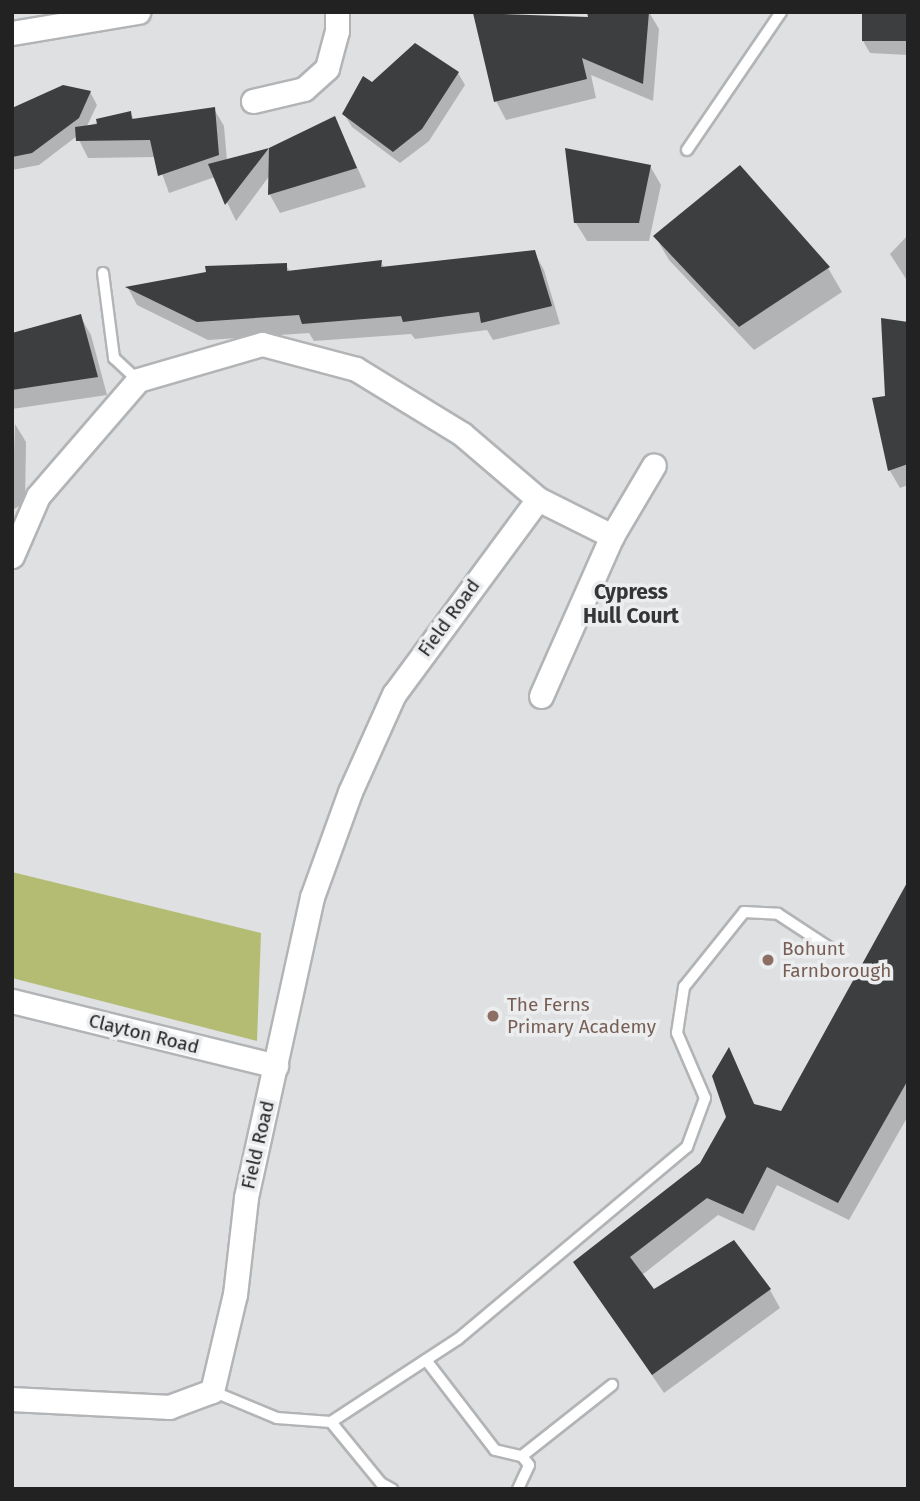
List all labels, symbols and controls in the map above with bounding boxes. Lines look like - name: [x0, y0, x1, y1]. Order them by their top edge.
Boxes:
- street label: Field Road: [413, 575, 485, 661]
- district label: Cypress Hull Court: [583, 579, 679, 629]
- place label: Bohunt Farnborough: [782, 938, 891, 982]
- marker: Bohunt Farnborough: [760, 952, 776, 968]
- place label: The Ferns Primary Academy: [507, 994, 656, 1038]
- marker: The Ferns Primary Academy: [485, 1008, 501, 1024]
- street label: Clayton Road: [86, 1009, 202, 1059]
- street label: Field Road: [237, 1099, 279, 1191]

